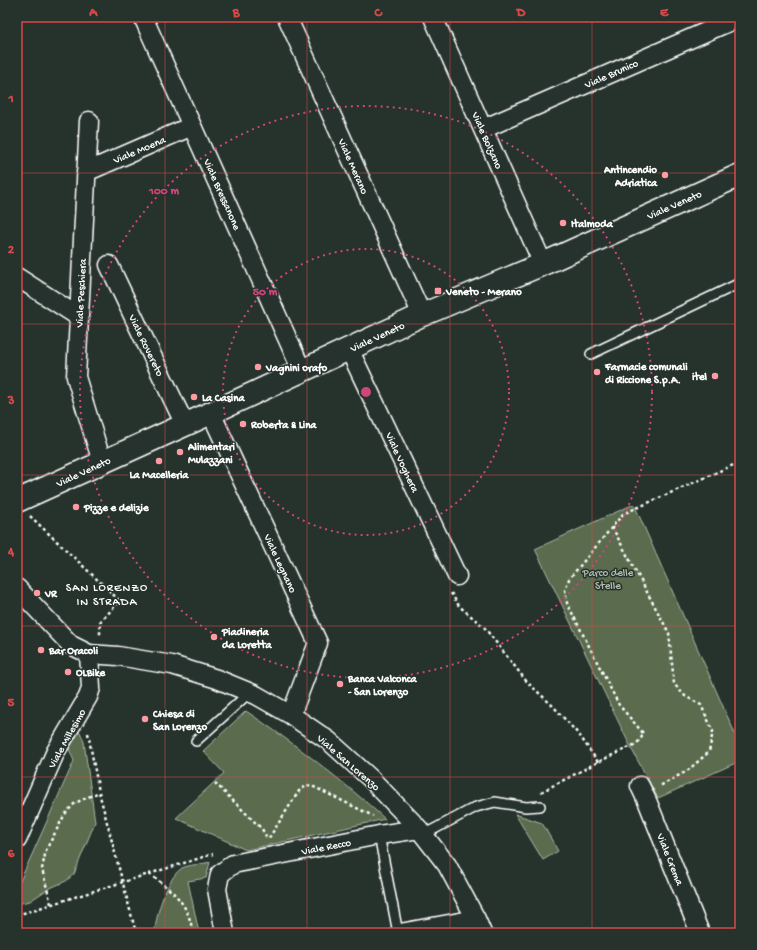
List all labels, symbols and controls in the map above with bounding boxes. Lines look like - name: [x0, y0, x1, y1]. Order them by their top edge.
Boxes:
- text: A: [88, 6, 98, 21]
- text: B: [232, 6, 241, 21]
- text: C: [373, 6, 383, 21]
- text: D: [516, 6, 526, 21]
- text: E: [660, 6, 669, 21]
- street label: Viale Brunico: [582, 58, 641, 92]
- text: 1: [7, 92, 14, 107]
- street label: Viale Bolzano: [468, 110, 504, 171]
- street label: Viale Moena: [111, 134, 169, 168]
- street label: Viale Merano: [334, 136, 370, 197]
- street label: Viale Bressanone: [200, 156, 242, 233]
- place label: Antincendio Adriatica: [603, 164, 658, 190]
- marker: Antincendio Adriatica: [660, 170, 670, 180]
- text: 100 m: [148, 185, 179, 199]
- street label: Viale Veneto: [645, 188, 704, 224]
- marker: Italmoda: [558, 218, 568, 228]
- place label: Italmoda: [571, 218, 614, 231]
- text: 2: [8, 243, 15, 258]
- street label: Viale Peschiera: [74, 258, 90, 329]
- text: 50 m: [253, 286, 278, 300]
- marker: Veneto - Merano: [433, 286, 443, 296]
- place label: Veneto - Merano: [445, 286, 522, 299]
- street label: Viale Rovereto: [125, 312, 165, 379]
- street label: Viale Veneto: [348, 320, 407, 356]
- marker: Vagnini orafo: [253, 362, 263, 372]
- place label: Vagnini orafo: [265, 362, 327, 376]
- place label: Farmacie comunali di Riccione S.p.A.: [604, 362, 688, 387]
- marker: Farmacie comunali di Riccione S.p.A.: [592, 367, 602, 377]
- place label: itel: [692, 371, 708, 384]
- marker: itel: [710, 371, 720, 381]
- centre of rings: [359, 385, 373, 399]
- marker: La Casina: [189, 392, 199, 402]
- place label: La Casina: [202, 393, 245, 405]
- text: 3: [7, 394, 15, 409]
- marker: Roberta & Lina: [238, 419, 248, 429]
- place label: Roberta & Lina: [250, 419, 317, 432]
- street label: Viale Voghera: [382, 430, 421, 496]
- place label: Alimentari Mulazzani: [187, 441, 235, 467]
- marker: Alimentari Mulazzani: [175, 447, 185, 457]
- street label: Viale Veneto: [54, 455, 113, 491]
- marker: La Macelleria: [154, 456, 164, 466]
- place label: La Macelleria: [130, 470, 189, 482]
- marker: Pizze e delizie: [71, 502, 81, 512]
- place label: Pizze e delizie: [83, 503, 150, 515]
- street label: Viale Legnano: [260, 532, 298, 595]
- text: 4: [7, 545, 15, 560]
- park label: Parco delle Stelle: [582, 568, 634, 593]
- district label: SAN LORENZO IN STRADA: [66, 582, 148, 610]
- marker: VR: [32, 588, 42, 598]
- place label: VR: [44, 589, 58, 601]
- place label: Piadineria da Loretta: [221, 627, 272, 652]
- marker: Piadineria da Loretta: [209, 632, 219, 642]
- marker: Bar Oracoli: [36, 645, 46, 655]
- place label: Bar Oracoli: [48, 646, 99, 658]
- marker: OLBike: [63, 667, 73, 677]
- place label: OLBike: [76, 668, 107, 680]
- place label: Banca Valconca - San Lorenzo: [347, 674, 417, 699]
- marker: Banca Valconca - San Lorenzo: [335, 679, 345, 689]
- text: 5: [8, 696, 15, 711]
- street label: Viale Millesimo: [46, 707, 89, 772]
- place label: Chiesa di San Lorenzo: [152, 709, 207, 734]
- marker: Chiesa di San Lorenzo: [140, 714, 150, 724]
- street label: Viale San Lorenzo: [313, 732, 382, 794]
- street label: Viale Crema: [653, 831, 685, 888]
- street label: Viale Recco: [300, 837, 352, 859]
- text: 6: [8, 847, 15, 862]

